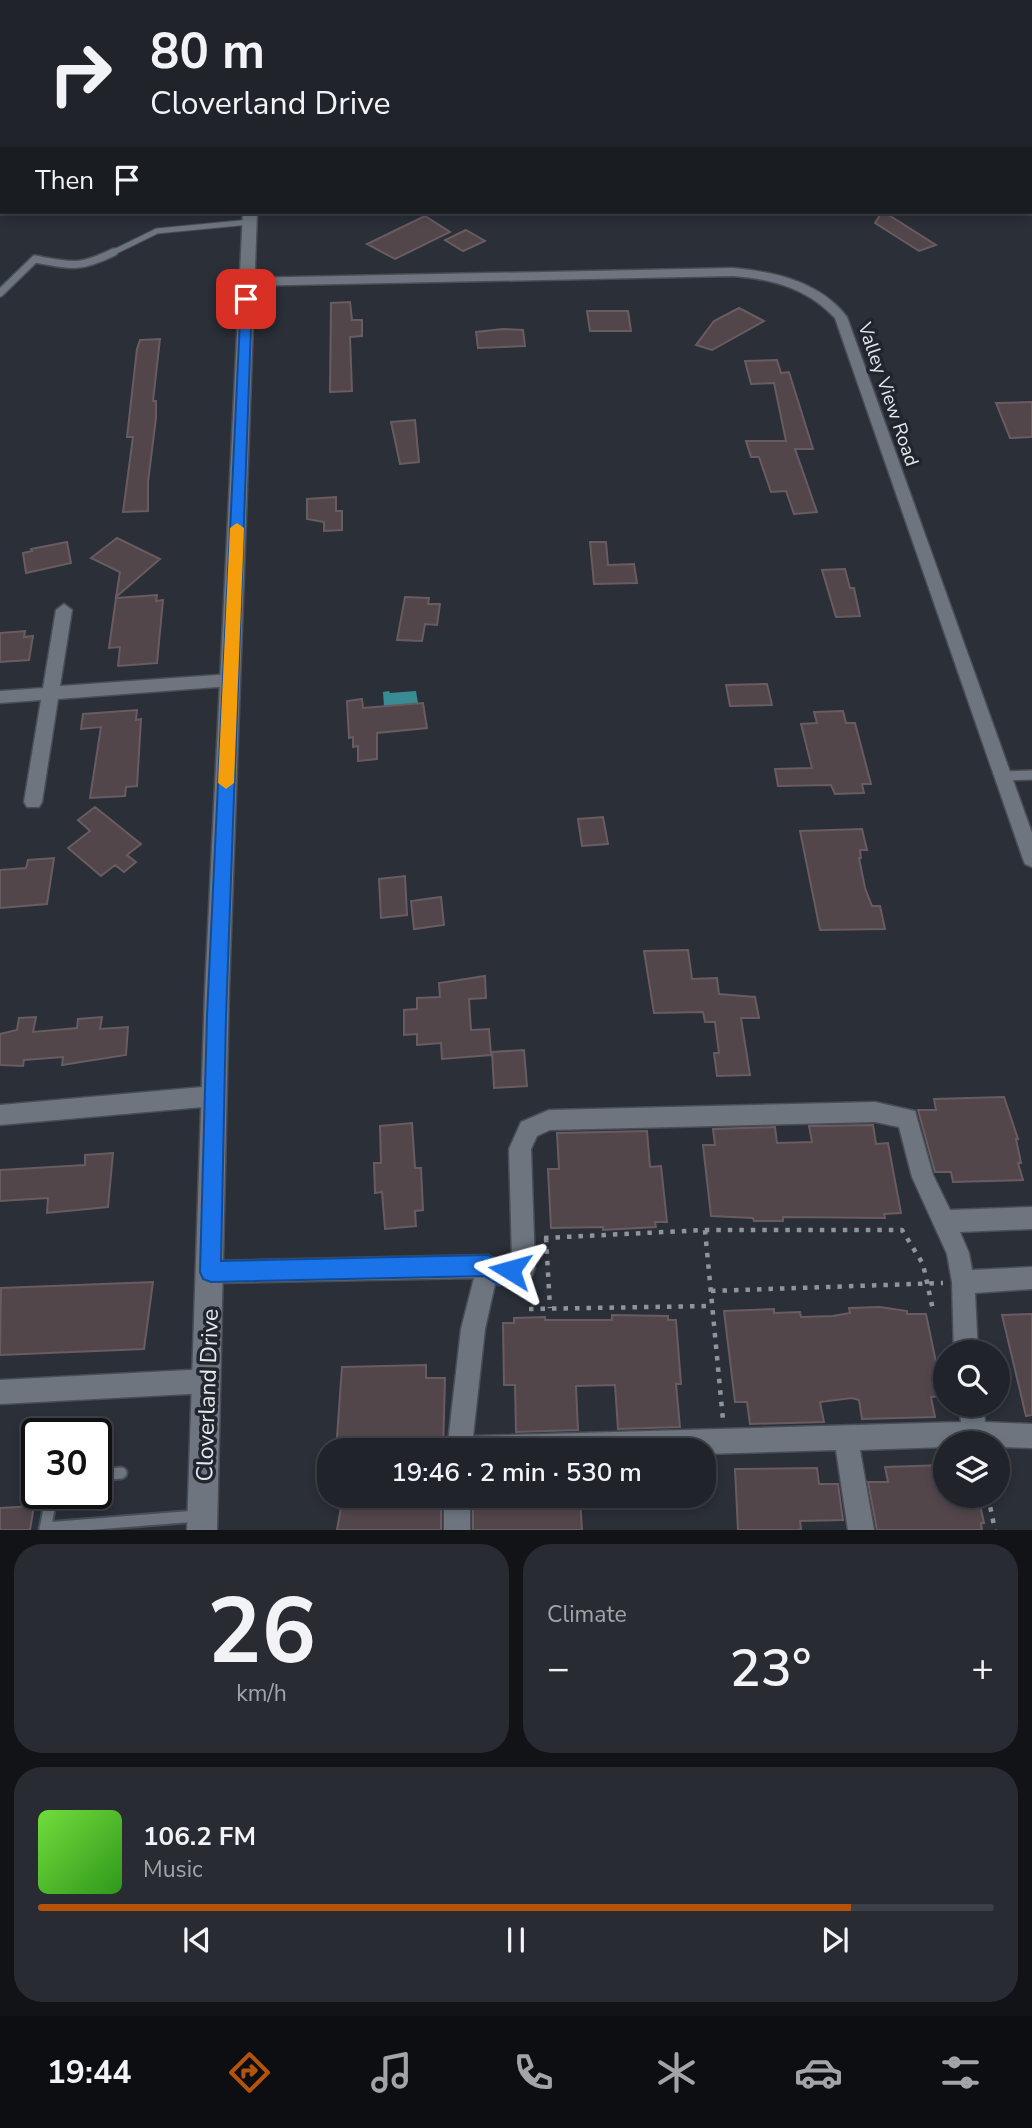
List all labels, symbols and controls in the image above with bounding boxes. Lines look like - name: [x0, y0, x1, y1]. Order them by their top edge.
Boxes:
- text: 80 m: [150, 18, 265, 85]
- icon: right: [35, 28, 126, 119]
- text: Cloverland Drive: [150, 82, 391, 125]
- icon: arrive: [108, 161, 146, 199]
- text: Then: [35, 163, 94, 198]
- pin: [216, 269, 276, 329]
- icon: arrive: [227, 280, 265, 318]
- street label: Valley View Road: [851, 318, 925, 470]
- position arrow: [473, 1233, 547, 1307]
- street label: Cloverland Drive: [189, 1308, 226, 1482]
- map controls: [933, 1340, 1010, 1508]
- button: search: [933, 1340, 1010, 1417]
- speed limit sign: 30: [21, 1418, 112, 1509]
- button: layers: [933, 1431, 1010, 1508]
- text: 19:46 · 2 min · 530 m: [391, 1455, 642, 1490]
- text: 26: [207, 1570, 316, 1694]
- text: Climate: [547, 1599, 627, 1630]
- text: 23°: [730, 1633, 811, 1704]
- text: −: [547, 1643, 570, 1694]
- text: +: [971, 1643, 994, 1694]
- text: km/h: [236, 1678, 287, 1709]
- text: 106.2 FM: [143, 1819, 256, 1854]
- text: Music: [143, 1854, 203, 1885]
- icon: previous: [178, 1921, 216, 1959]
- icon: pause: [497, 1921, 535, 1959]
- icon: next: [816, 1921, 854, 1959]
- icon: directions: [225, 2048, 274, 2097]
- icon: music: [367, 2048, 416, 2097]
- icon: phone: [509, 2048, 558, 2097]
- icon: climate: [652, 2048, 701, 2097]
- icon: car: [794, 2048, 843, 2097]
- icon: filters: [936, 2048, 985, 2097]
- text: 19:44: [47, 2051, 131, 2094]

